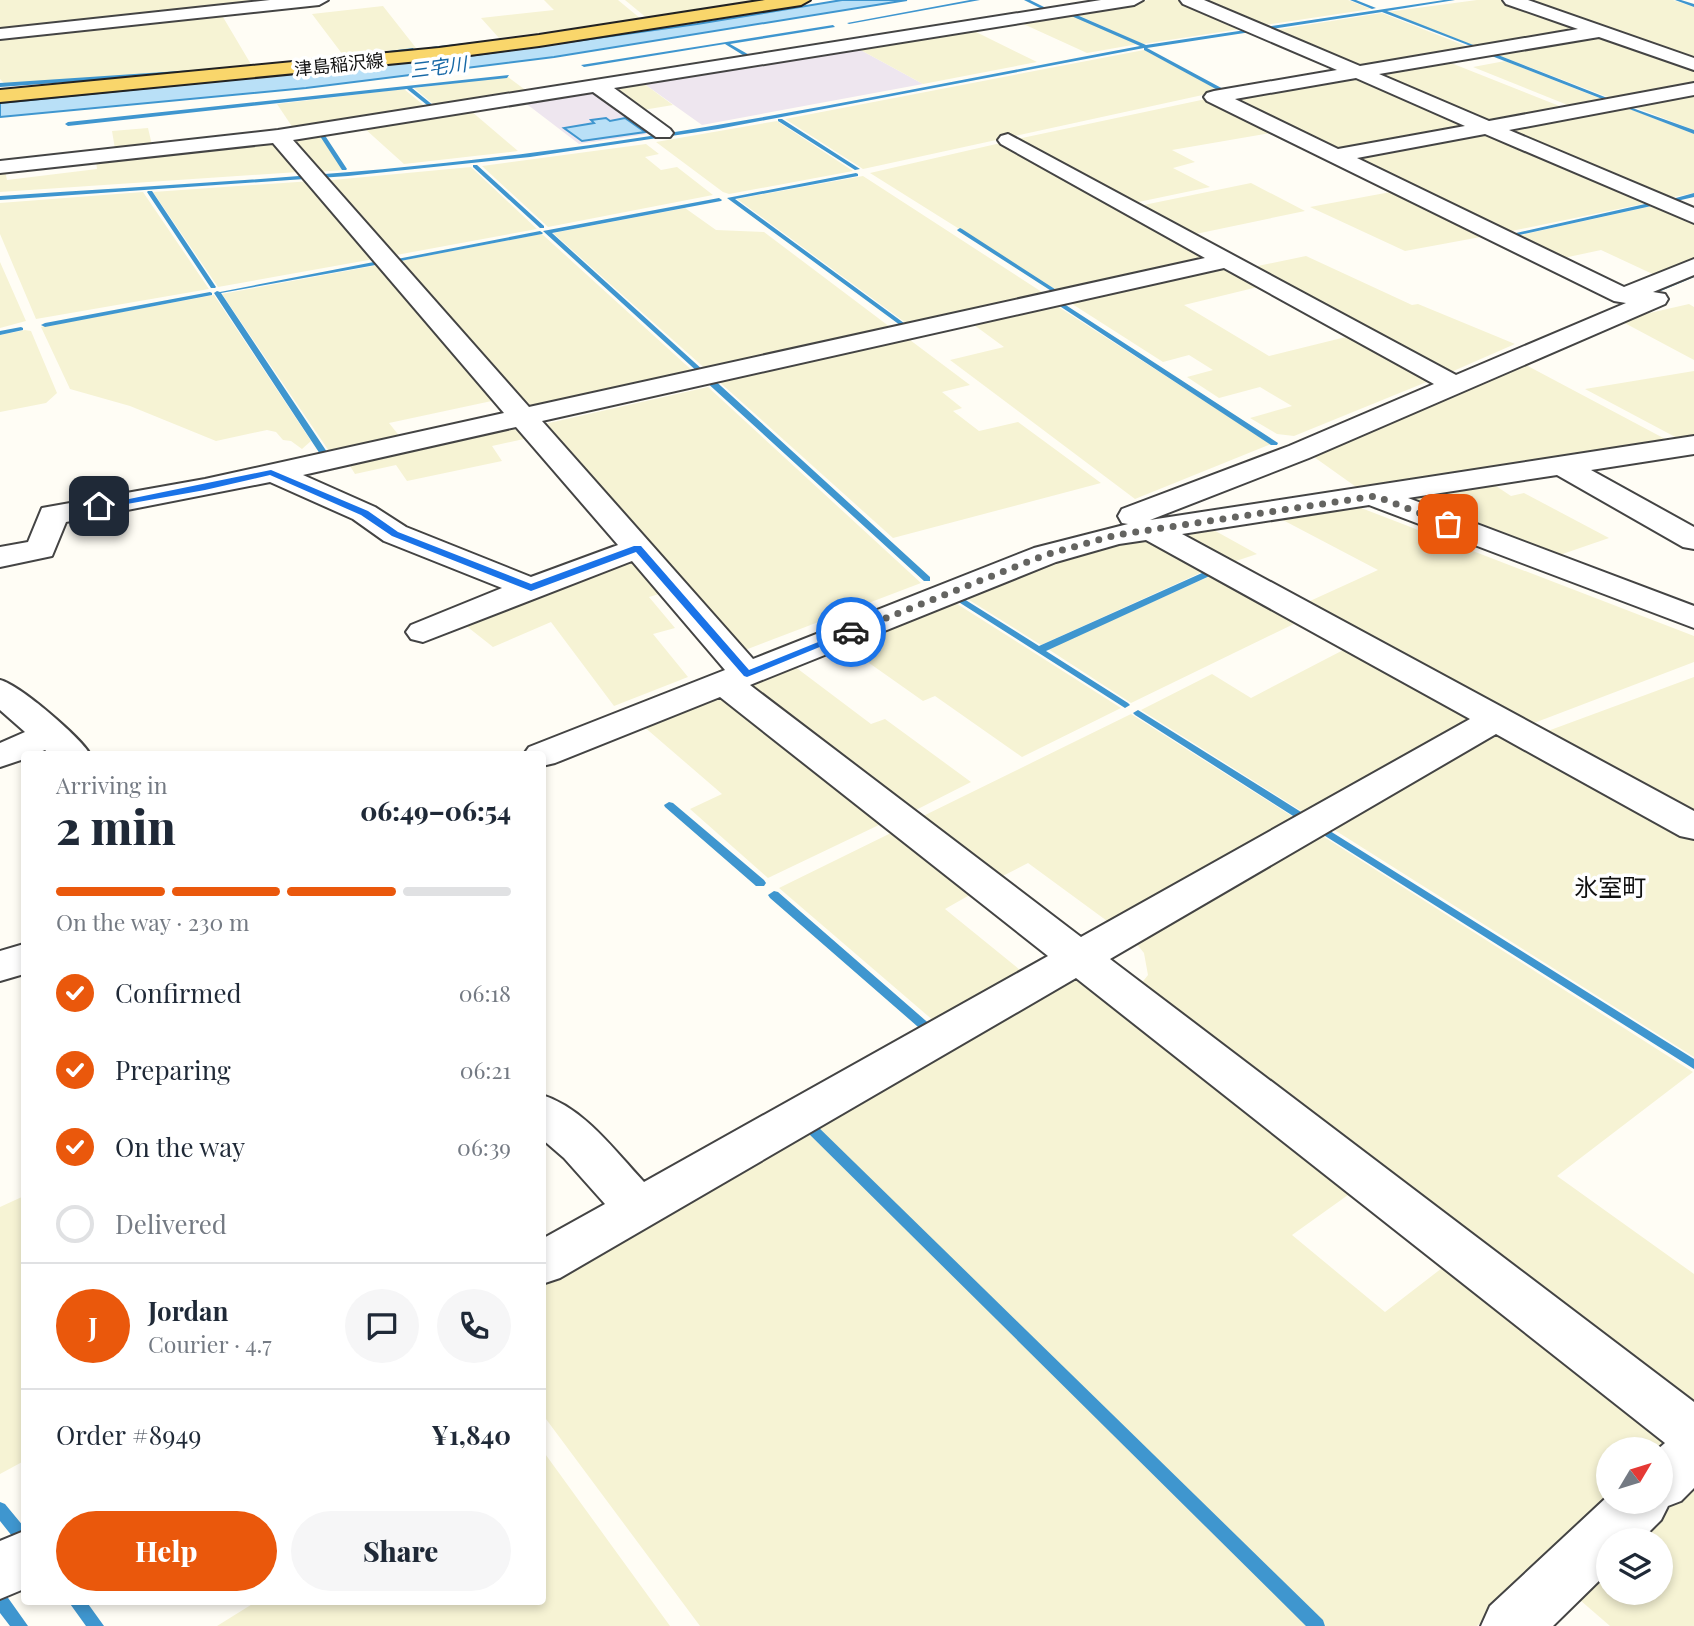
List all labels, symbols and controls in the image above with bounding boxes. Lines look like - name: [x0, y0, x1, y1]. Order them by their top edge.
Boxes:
- street label: 津島稲沢線: [293, 47, 385, 81]
- water label: 三宅川: [408, 49, 470, 82]
- pin: [69, 476, 129, 536]
- icon: home: [80, 487, 118, 525]
- pin: [1418, 494, 1478, 554]
- icon: bag: [1429, 505, 1467, 543]
- courier: [816, 597, 886, 667]
- icon: car: [832, 613, 870, 651]
- text: Arriving in: [56, 769, 168, 800]
- text: 06:49–06:54: [360, 793, 511, 828]
- text: 2 min: [56, 795, 176, 857]
- district label: 氷室町: [1574, 870, 1646, 902]
- text: On the way · 230 m: [56, 906, 249, 937]
- icon: check: [56, 974, 94, 1012]
- text: Confirmed: [115, 975, 242, 1010]
- text: 06:18: [459, 977, 511, 1008]
- icon: check: [56, 1051, 94, 1089]
- text: Preparing: [115, 1052, 231, 1087]
- text: 06:21: [460, 1054, 511, 1085]
- icon: check: [56, 1128, 94, 1166]
- text: On the way: [115, 1129, 245, 1164]
- text: 06:39: [457, 1131, 511, 1162]
- text: Delivered: [115, 1206, 227, 1241]
- button: chat: [345, 1289, 419, 1363]
- button: phone: [437, 1289, 511, 1363]
- text: Jordan: [148, 1293, 228, 1328]
- text: J: [88, 1309, 98, 1344]
- text: Courier · 4.7: [148, 1328, 272, 1359]
- text: Order #8949: [56, 1417, 201, 1452]
- text: ¥1,840: [431, 1417, 511, 1452]
- north arrow: [1596, 1437, 1673, 1514]
- map controls: [1596, 1437, 1673, 1605]
- button: Help: [56, 1511, 277, 1591]
- button: Share: [291, 1511, 511, 1591]
- button: layers: [1596, 1528, 1673, 1605]

